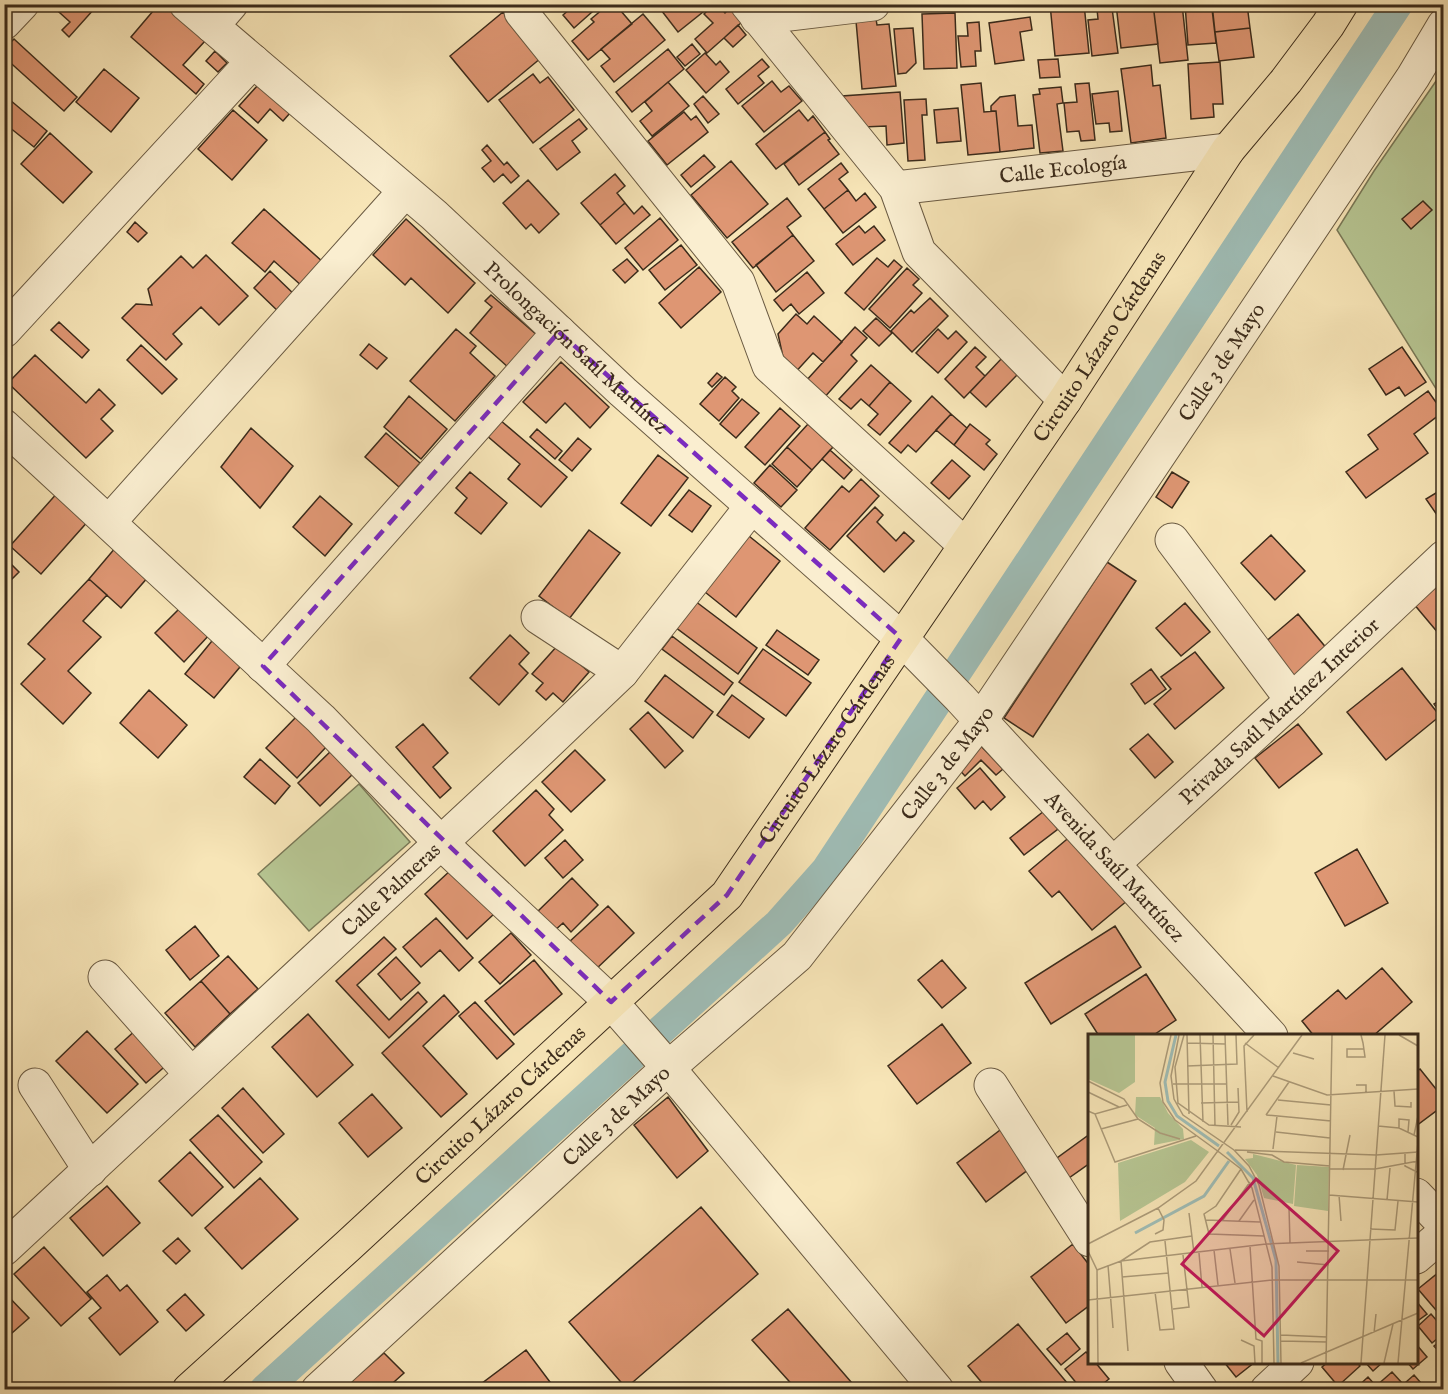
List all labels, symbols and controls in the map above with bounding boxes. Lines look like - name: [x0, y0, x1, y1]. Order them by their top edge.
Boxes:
- street label: Calle Ecología: [998, 150, 1129, 191]
- street label: Circuito Lázaro Cárdenas: [1028, 247, 1173, 448]
- street label: Prolongación Saúl Martínez: [477, 256, 674, 441]
- street label: Calle 3 de Mayo: [1173, 298, 1272, 427]
- street label: Privada Saúl Martínez Interior: [1174, 612, 1386, 811]
- street label: Circuito Lázaro Cárdenas: [754, 650, 902, 850]
- street label: Calle 3 de Mayo: [896, 702, 1001, 827]
- street label: Avenida Saúl Martínez: [1037, 786, 1190, 949]
- street label: Calle Palmeras: [336, 838, 447, 944]
- street label: Circuito Lázaro Cárdenas: [410, 1020, 592, 1192]
- inset map: [1088, 1034, 1418, 1364]
- street label: Calle 3 de Mayo: [557, 1060, 677, 1173]

